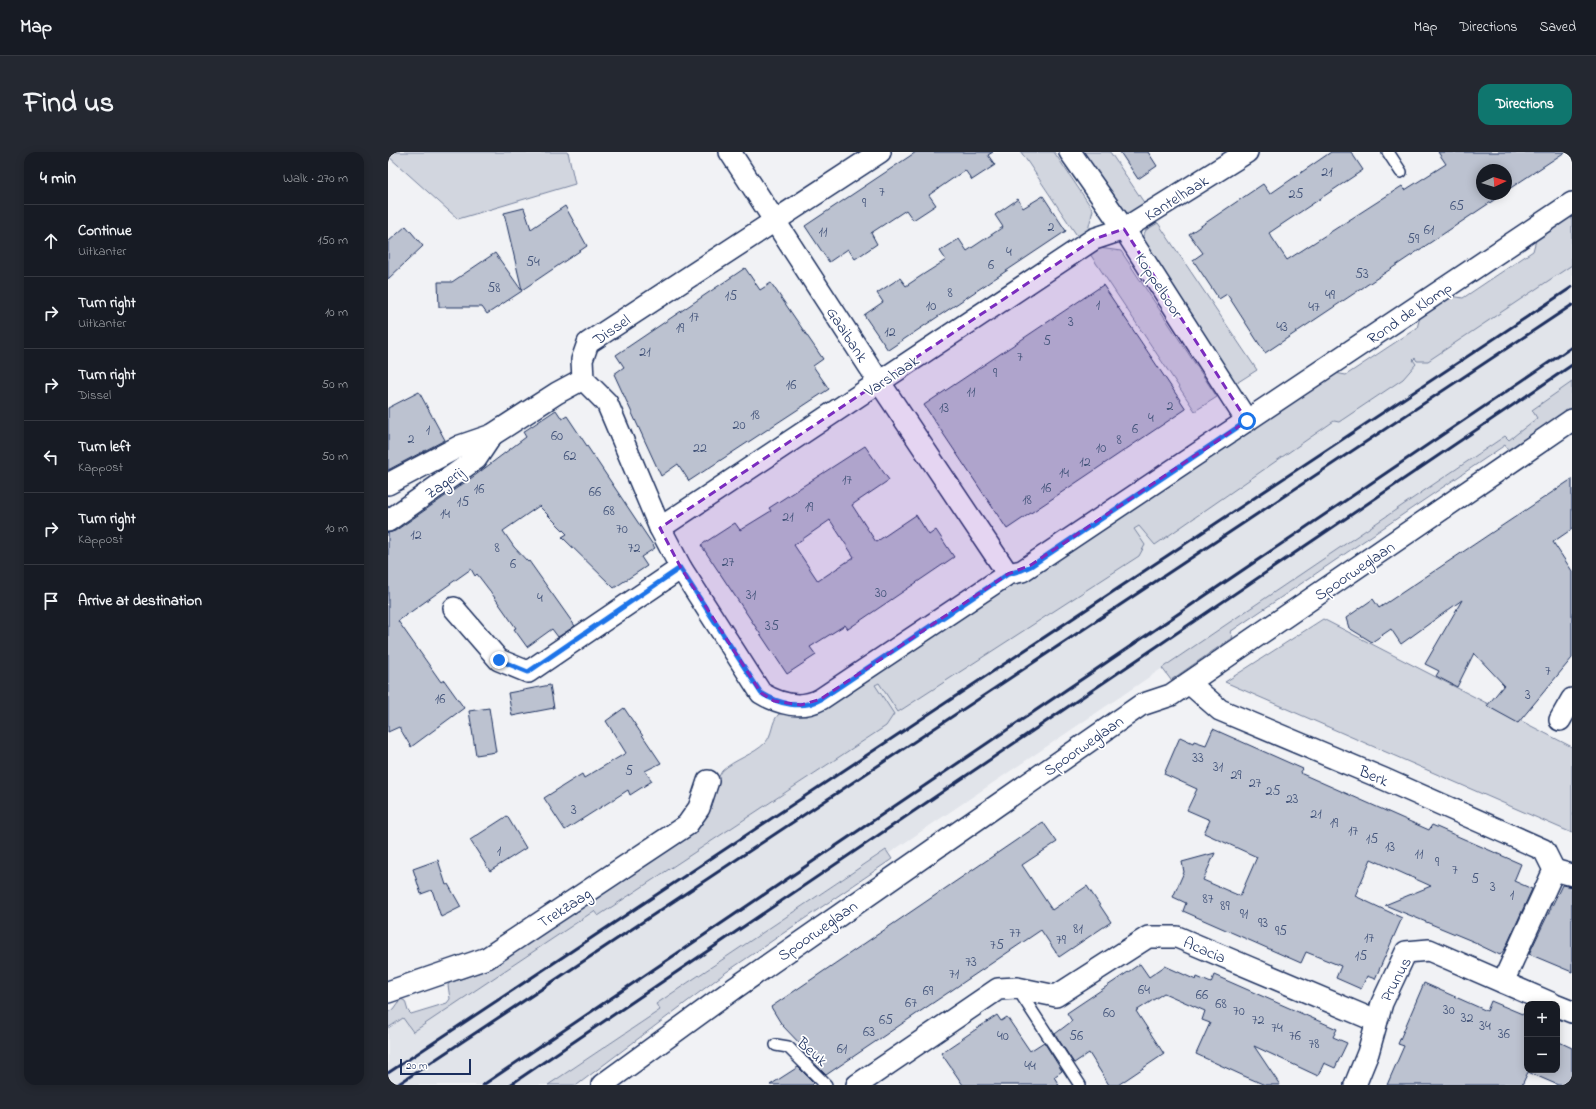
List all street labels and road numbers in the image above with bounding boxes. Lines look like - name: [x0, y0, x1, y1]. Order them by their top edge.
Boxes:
- street label: Kantelhaak: [1140, 169, 1215, 228]
- street label: Koppelboor: [1128, 249, 1188, 323]
- street label: Rond de Klomp: [1363, 276, 1458, 351]
- street label: Gaaibank: [819, 302, 874, 369]
- street label: Dissel: [588, 309, 636, 353]
- street label: Varshaak: [859, 349, 925, 404]
- street label: Zagerij: [421, 461, 470, 506]
- street label: Spoorweglaan: [1310, 536, 1400, 608]
- street label: Spoorweglaan: [1039, 710, 1129, 783]
- street label: Berk: [1354, 760, 1393, 794]
- street label: Trekzaag: [534, 882, 597, 935]
- street label: Spoorweglaan: [773, 895, 863, 968]
- street label: Acacia: [1179, 931, 1229, 971]
- street label: Prunus: [1375, 953, 1419, 1007]
- street label: Beuk: [790, 1032, 833, 1073]

